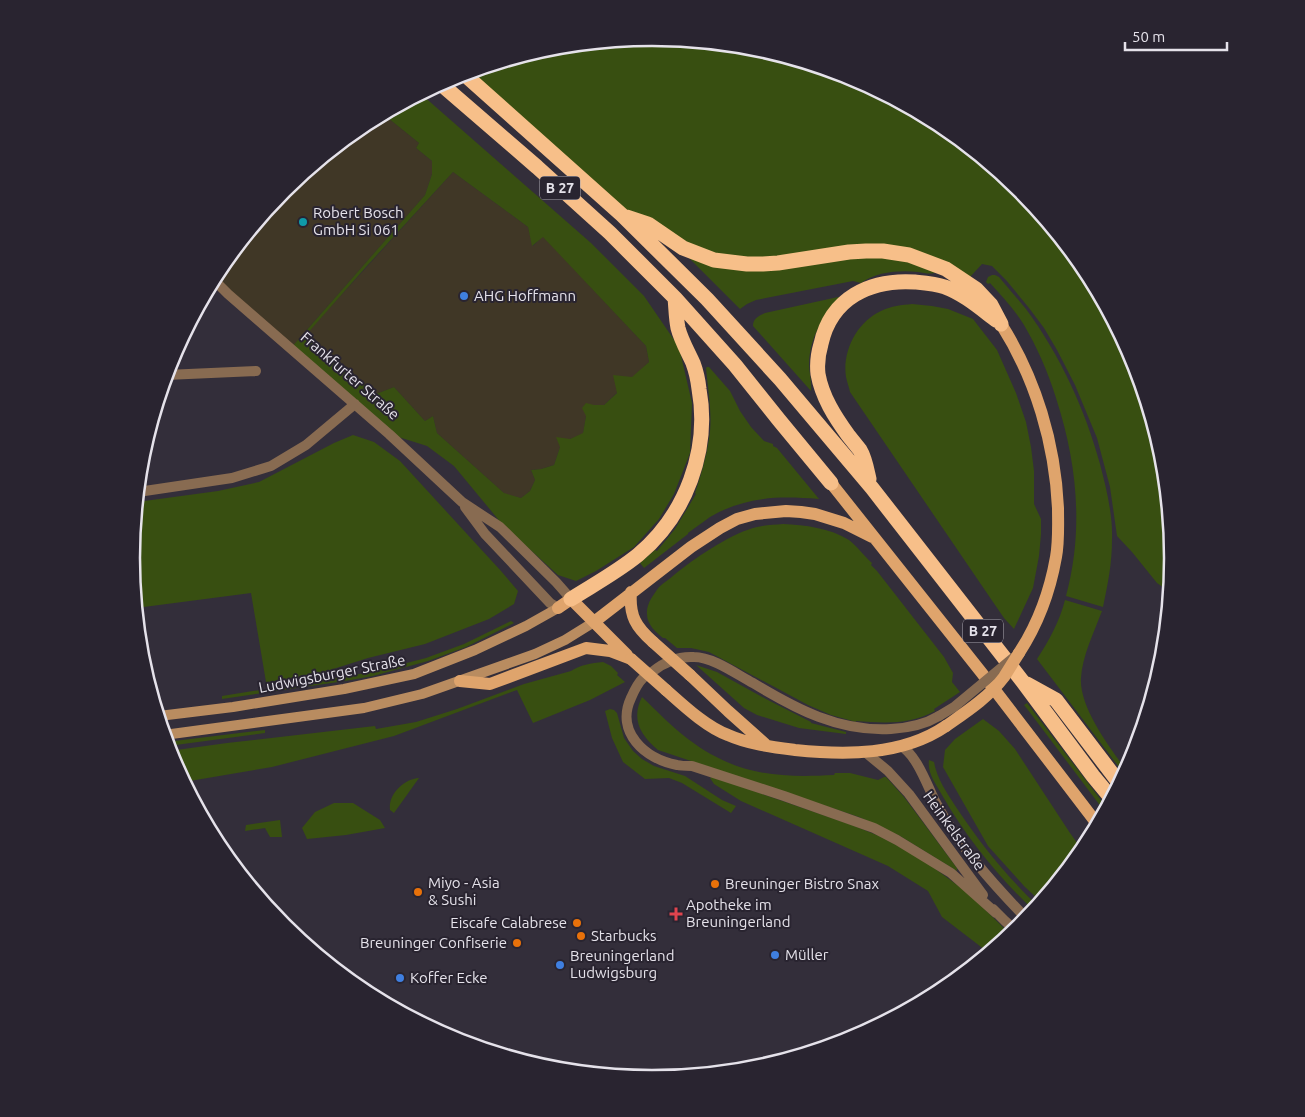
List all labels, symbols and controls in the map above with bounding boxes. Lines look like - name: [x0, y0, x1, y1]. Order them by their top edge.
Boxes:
- scale bar: [1125, 20, 1228, 52]
- text: 50 m: [1132, 28, 1165, 45]
- road number: B 27: [540, 177, 580, 200]
- place label: Robert Bosch GmbH Si 061: [313, 204, 404, 238]
- marker: Robert Bosch GmbH Si 061: [297, 216, 309, 228]
- place label: AHG Hoffmann: [474, 287, 576, 304]
- marker: AHG Hoffmann: [458, 290, 470, 302]
- street label: Frankfurter Straße: [298, 328, 403, 423]
- road number: B 27: [963, 620, 1003, 642]
- street label: Ludwigsburger Straße: [257, 651, 407, 696]
- street label: Heinkelstraße: [920, 788, 989, 874]
- place label: Miyo - Asia & Sushi: [428, 874, 500, 908]
- place label: Breuninger Bistro Snax: [725, 875, 879, 892]
- marker: Breuninger Bistro Snax: [709, 878, 721, 890]
- marker: Miyo - Asia & Sushi: [412, 886, 424, 898]
- place label: Apotheke im Breuningerland: [686, 896, 790, 930]
- marker: Apotheke im Breuningerland: [670, 908, 682, 920]
- place label: Eiscafe Calabrese: [450, 914, 567, 931]
- marker: Eiscafe Calabrese: [571, 917, 583, 929]
- place label: Starbucks: [591, 927, 657, 944]
- marker: Starbucks: [575, 930, 587, 942]
- place label: Breuninger Confiserie: [360, 934, 507, 951]
- marker: Breuninger Confiserie: [511, 937, 523, 949]
- place label: Müller: [785, 946, 829, 963]
- place label: Breuningerland Ludwigsburg: [570, 947, 674, 981]
- marker: Müller: [769, 949, 781, 961]
- marker: Breuningerland Ludwigsburg: [554, 959, 566, 971]
- place label: Koffer Ecke: [410, 969, 488, 986]
- marker: Koffer Ecke: [394, 972, 406, 984]

